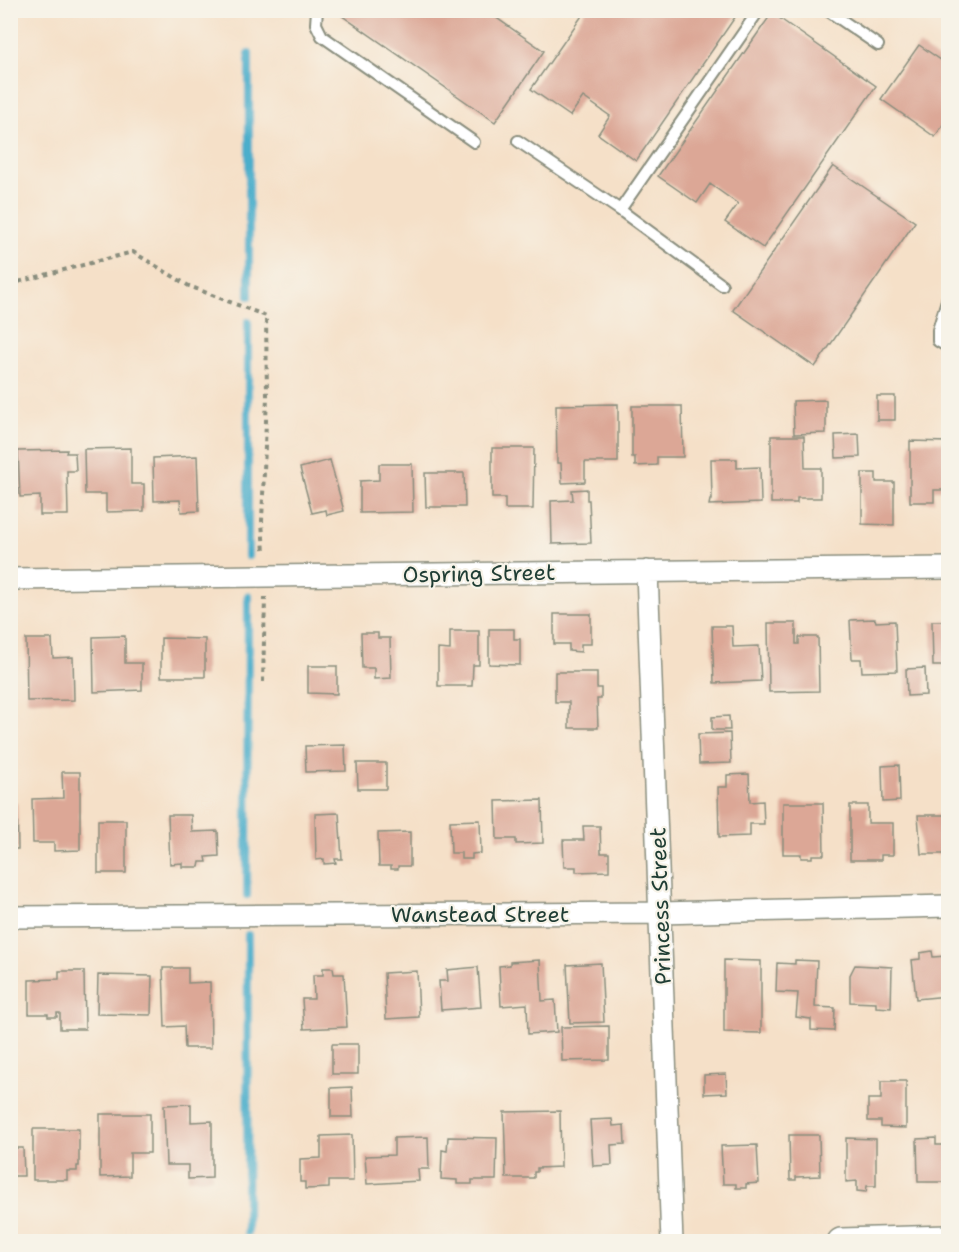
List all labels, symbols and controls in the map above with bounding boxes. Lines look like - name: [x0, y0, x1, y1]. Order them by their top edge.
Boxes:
- street label: Ospring Street: [402, 558, 556, 589]
- street label: Princess Street: [643, 827, 678, 985]
- street label: Wanstead Street: [391, 900, 569, 929]

